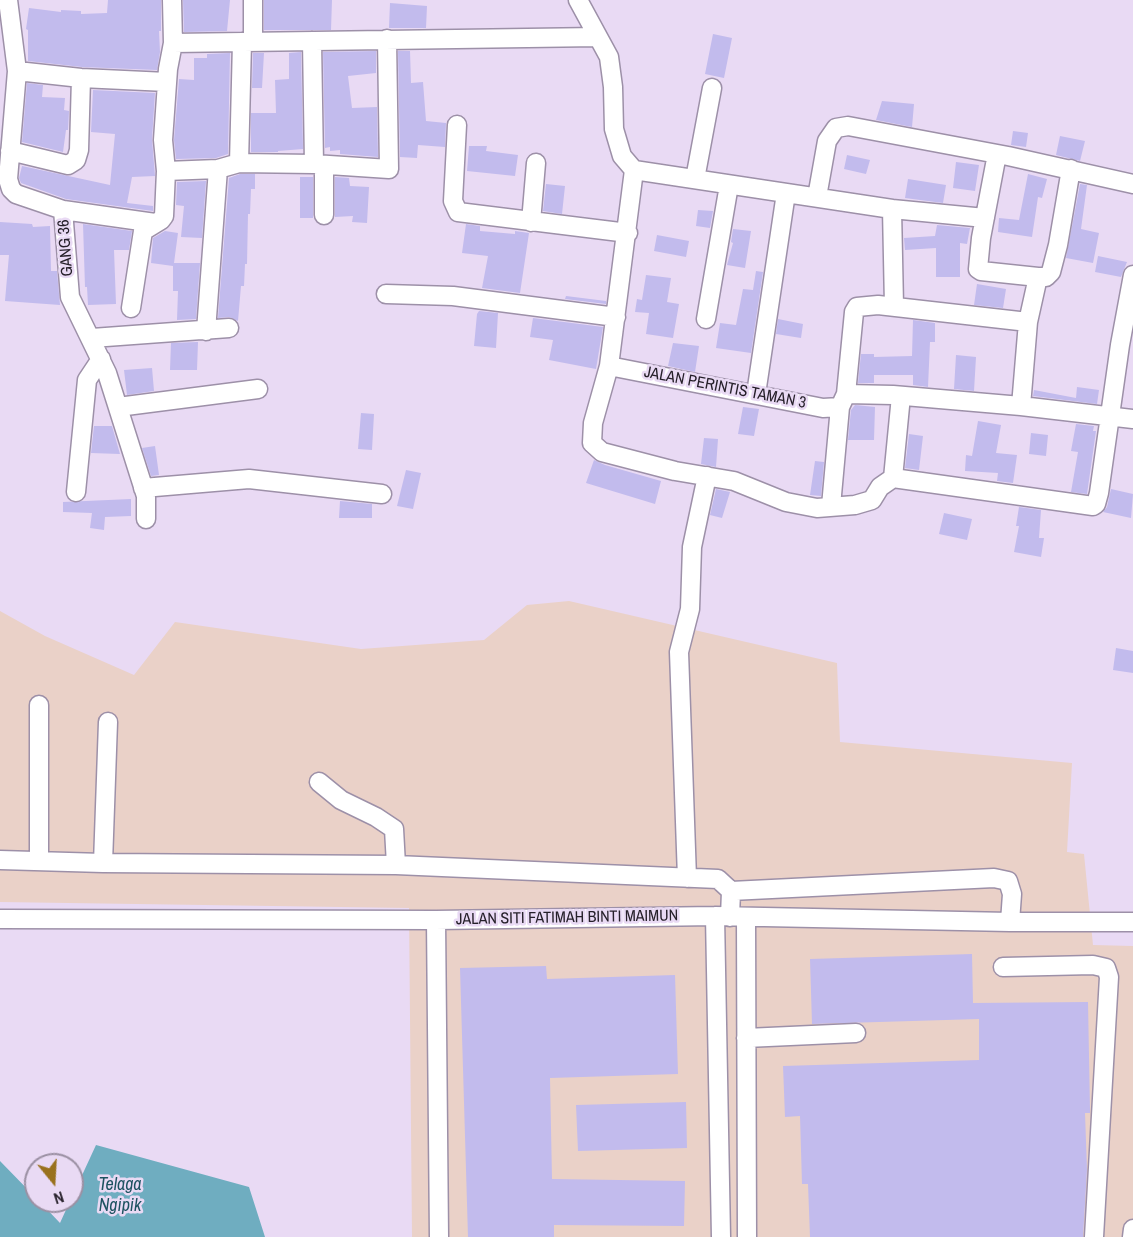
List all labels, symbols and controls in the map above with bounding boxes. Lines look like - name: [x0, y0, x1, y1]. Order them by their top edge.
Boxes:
- street label: GANG 36: [54, 219, 78, 277]
- street label: JALAN PERINTIS TAMAN 3: [642, 363, 808, 413]
- street label: JALAN SITI FATIMAH BINTI MAIMUN: [456, 906, 678, 930]
- north arrow: [24, 1153, 84, 1213]
- water label: Telaga Ngipik: [98, 1174, 142, 1216]
- text: N: [51, 1186, 67, 1210]

